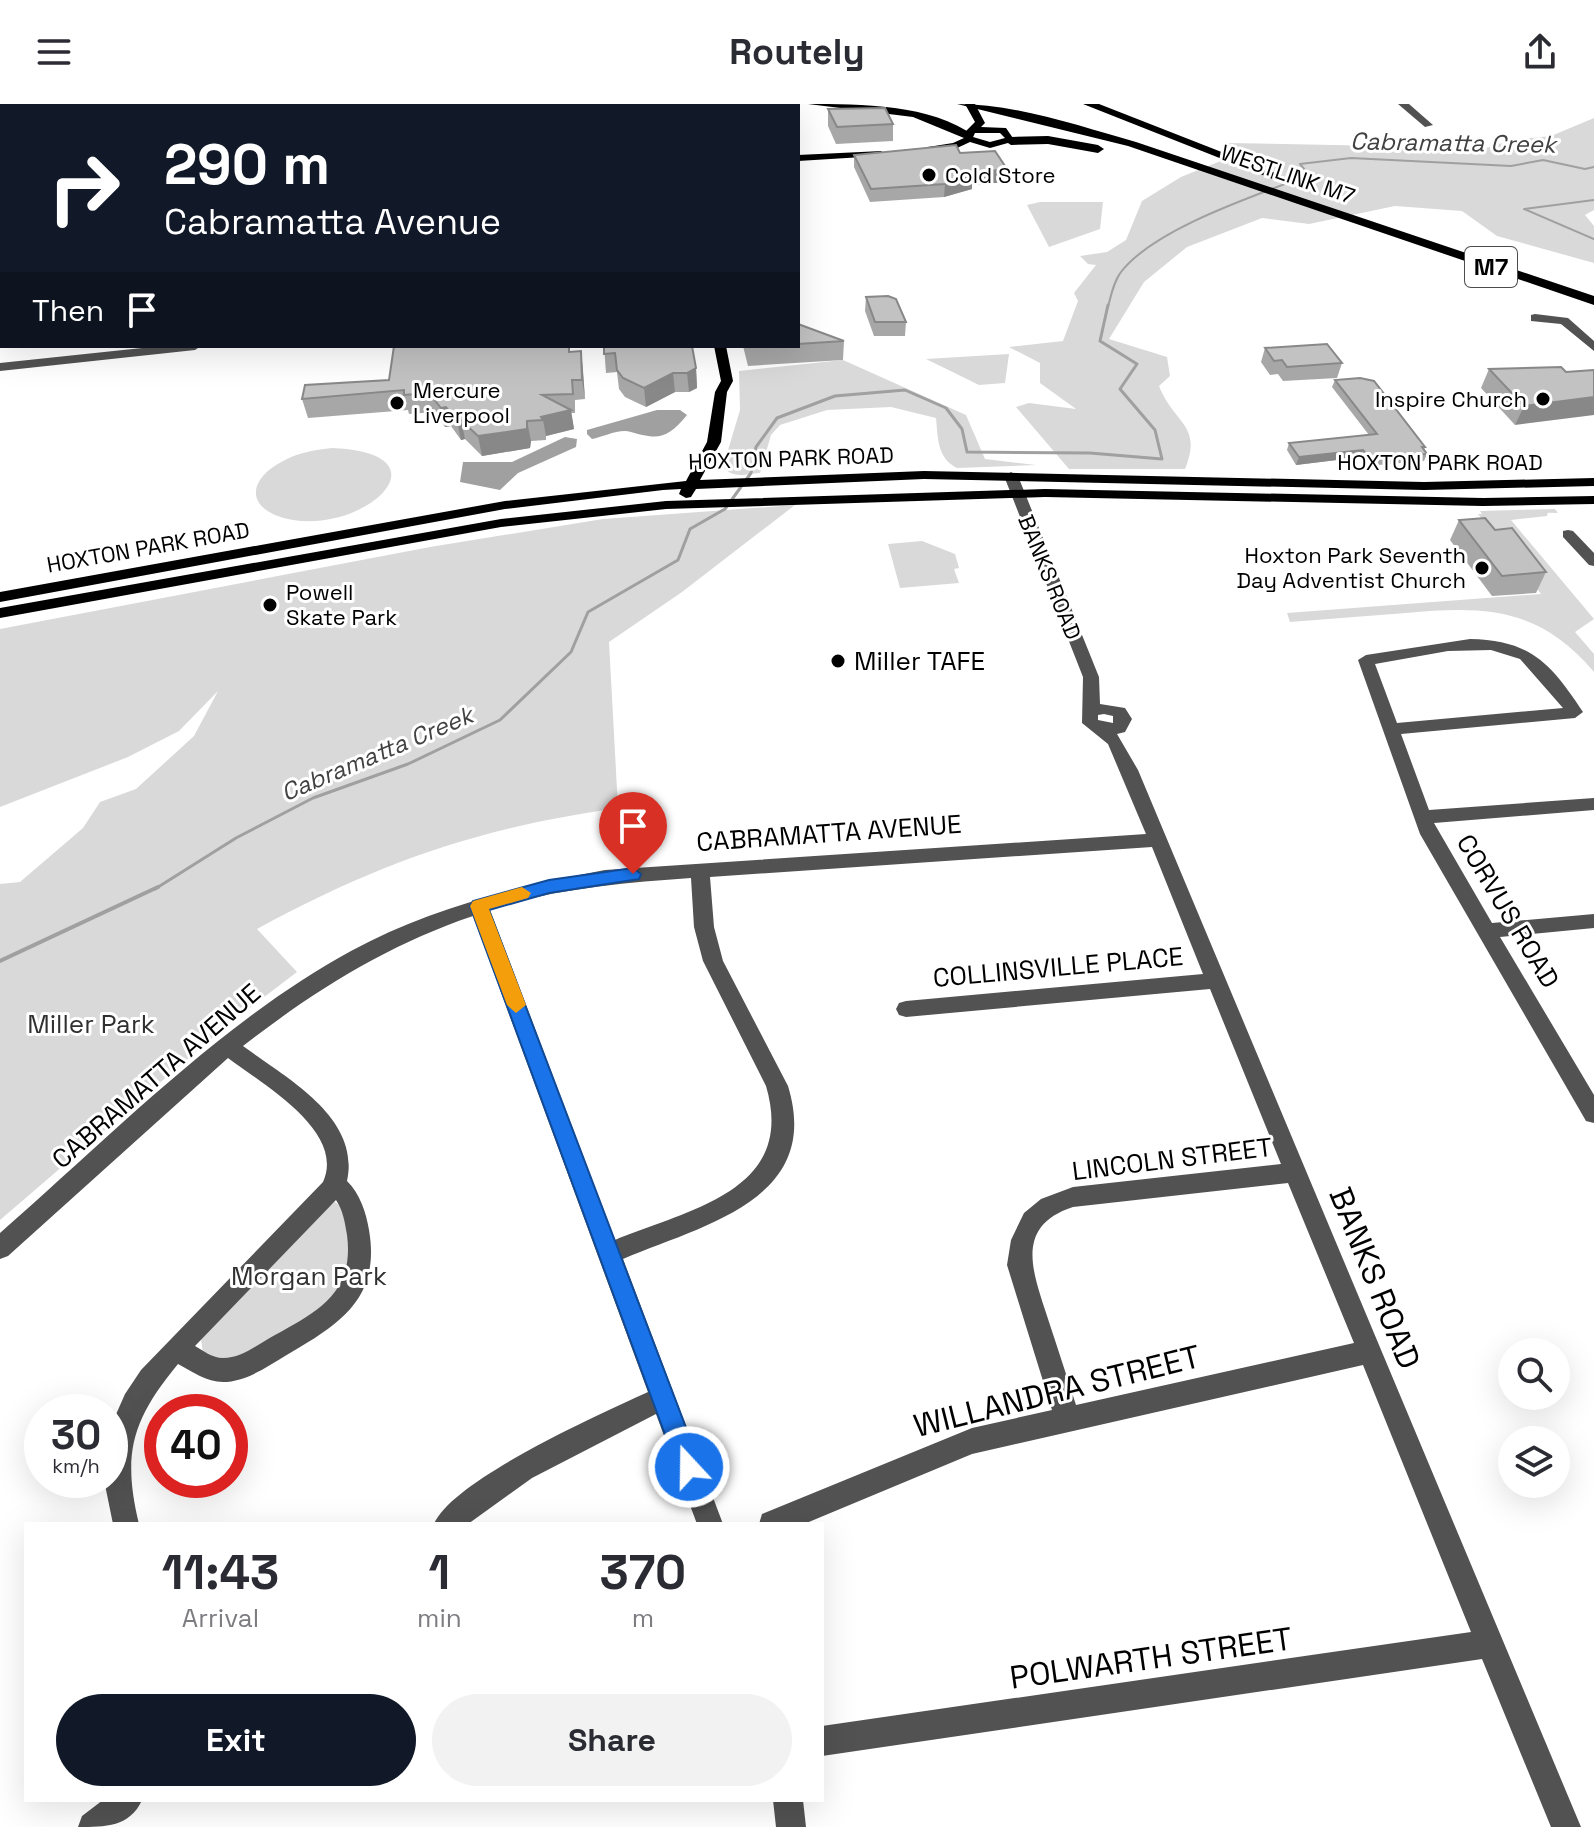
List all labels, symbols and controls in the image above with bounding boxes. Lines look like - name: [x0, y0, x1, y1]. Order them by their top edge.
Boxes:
- text: Routely: [729, 29, 865, 75]
- icon: menu: [32, 30, 76, 74]
- icon: share: [1518, 30, 1562, 74]
- water label: Cabramatta Creek: [1350, 125, 1559, 160]
- text: 290 m: [164, 129, 330, 200]
- icon: right: [32, 136, 136, 240]
- street label: WESTLINK M7: [1217, 138, 1359, 210]
- place label: Cold Store: [945, 161, 1056, 189]
- marker: Cold Store: [920, 166, 938, 184]
- text: Cabramatta Avenue: [164, 199, 501, 245]
- road number: M7: [1465, 247, 1517, 287]
- icon: arrive: [120, 288, 164, 332]
- text: Then: [32, 291, 104, 330]
- place label: Mercure Liverpool: [413, 376, 510, 429]
- place label: Inspire Church: [1375, 385, 1527, 413]
- marker: Inspire Church: [1534, 390, 1552, 408]
- marker: Mercure Liverpool: [388, 394, 406, 412]
- street label: HOXTON PARK ROAD: [688, 440, 894, 476]
- street label: HOXTON PARK ROAD: [1337, 448, 1543, 476]
- street label: BANKS ROAD: [1012, 510, 1088, 644]
- street label: HOXTON PARK ROAD: [44, 515, 252, 579]
- place label: Hoxton Park Seventh Day Adventist Church: [1237, 541, 1466, 594]
- marker: Hoxton Park Seventh Day Adventist Church: [1473, 559, 1491, 577]
- place label: Powell Skate Park: [286, 578, 397, 631]
- marker: Powell Skate Park: [261, 596, 279, 614]
- place label: Miller TAFE: [854, 644, 985, 678]
- marker: Miller TAFE: [829, 652, 847, 670]
- water label: Cabramatta Creek: [276, 698, 480, 808]
- pin: [599, 792, 667, 874]
- icon: arrive: [611, 804, 655, 848]
- street label: CABRAMATTA AVENUE: [695, 807, 963, 859]
- street label: CORVUS ROAD: [1449, 828, 1567, 994]
- street label: COLLINSVILLE PLACE: [931, 939, 1185, 995]
- street label: CABRAMATTA AVENUE: [45, 976, 267, 1176]
- park label: Miller Park: [27, 1007, 155, 1041]
- street label: LINCOLN STREET: [1070, 1130, 1274, 1188]
- street label: BANKS ROAD: [1320, 1181, 1430, 1375]
- park label: Morgan Park: [231, 1259, 387, 1293]
- street label: WILLANDRA STREET: [910, 1336, 1204, 1446]
- map controls: [1498, 1338, 1570, 1498]
- button: search: [1498, 1338, 1570, 1410]
- speed limit sign: 40: [144, 1394, 248, 1498]
- text: 30: [51, 1410, 101, 1461]
- position arrow: [647, 1425, 731, 1509]
- button: layers: [1498, 1426, 1570, 1498]
- text: km/h: [52, 1453, 100, 1479]
- text: 11:43: [162, 1542, 279, 1603]
- text: 1: [429, 1542, 450, 1603]
- text: 370: [599, 1542, 686, 1603]
- text: Arrival: [182, 1601, 259, 1635]
- text: min: [417, 1601, 462, 1635]
- text: m: [632, 1601, 654, 1635]
- street label: POLWARTH STREET: [1007, 1618, 1295, 1698]
- button: Exit: [56, 1694, 416, 1786]
- button: Share: [432, 1694, 792, 1786]

